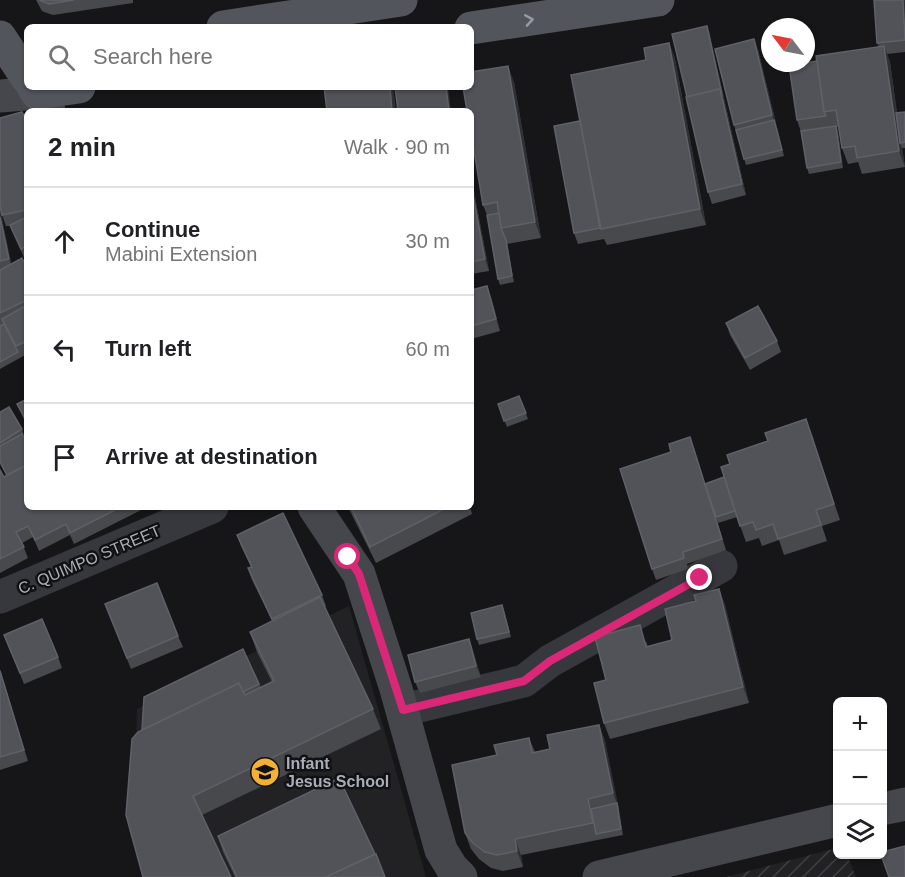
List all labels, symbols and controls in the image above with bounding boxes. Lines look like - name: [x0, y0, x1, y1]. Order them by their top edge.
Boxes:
- one-way arrow: [524, 14, 533, 26]
- north arrow: [761, 18, 815, 72]
- search box: [24, 24, 474, 90]
- icon: search: [45, 41, 78, 74]
- text: Search here: [93, 44, 213, 69]
- text: 2 min: [48, 132, 116, 162]
- text: Walk · 90 m: [344, 136, 450, 158]
- text: Continue: [105, 217, 200, 242]
- icon: ahead: [48, 225, 81, 258]
- text: 30 m: [406, 230, 450, 252]
- text: Mabini Extension: [105, 243, 257, 265]
- icon: left: [48, 333, 81, 366]
- text: Turn left: [105, 336, 191, 361]
- text: 60 m: [406, 338, 450, 360]
- icon: arrive: [48, 441, 81, 474]
- text: Arrive at destination: [105, 444, 318, 469]
- street label: C. QUIMPO STREET: [15, 522, 163, 597]
- route start: [334, 543, 360, 569]
- route end: [686, 564, 712, 590]
- map controls: [833, 697, 887, 859]
- button: +: [833, 697, 887, 751]
- button: −: [833, 751, 887, 805]
- place label: Infant Jesus School: [286, 755, 389, 790]
- school or university icon: Infant Jesus School: [249, 756, 281, 788]
- button: layers: [833, 805, 887, 859]

